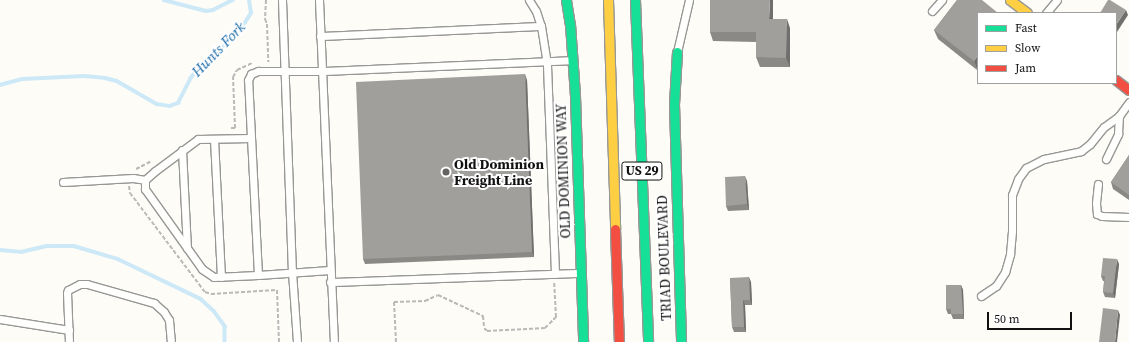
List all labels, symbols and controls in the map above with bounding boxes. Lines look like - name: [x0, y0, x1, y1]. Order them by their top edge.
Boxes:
- legend: [977, 12, 1117, 84]
- water label: Hunts Fork: [187, 18, 249, 80]
- text: Fast: [1015, 20, 1037, 36]
- text: Slow: [1015, 40, 1040, 56]
- text: Jam: [1015, 60, 1036, 76]
- street label: OLD DOMINION WAY: [552, 103, 574, 239]
- place label: Old Dominion Freight Line: [454, 156, 544, 188]
- road number: US 29: [621, 160, 663, 182]
- marker: Old Dominion Freight Line: [441, 167, 451, 177]
- street label: TRIAD BOULEVARD: [653, 195, 675, 321]
- scale bar: [989, 304, 1074, 330]
- text: 50 m: [994, 311, 1020, 327]

